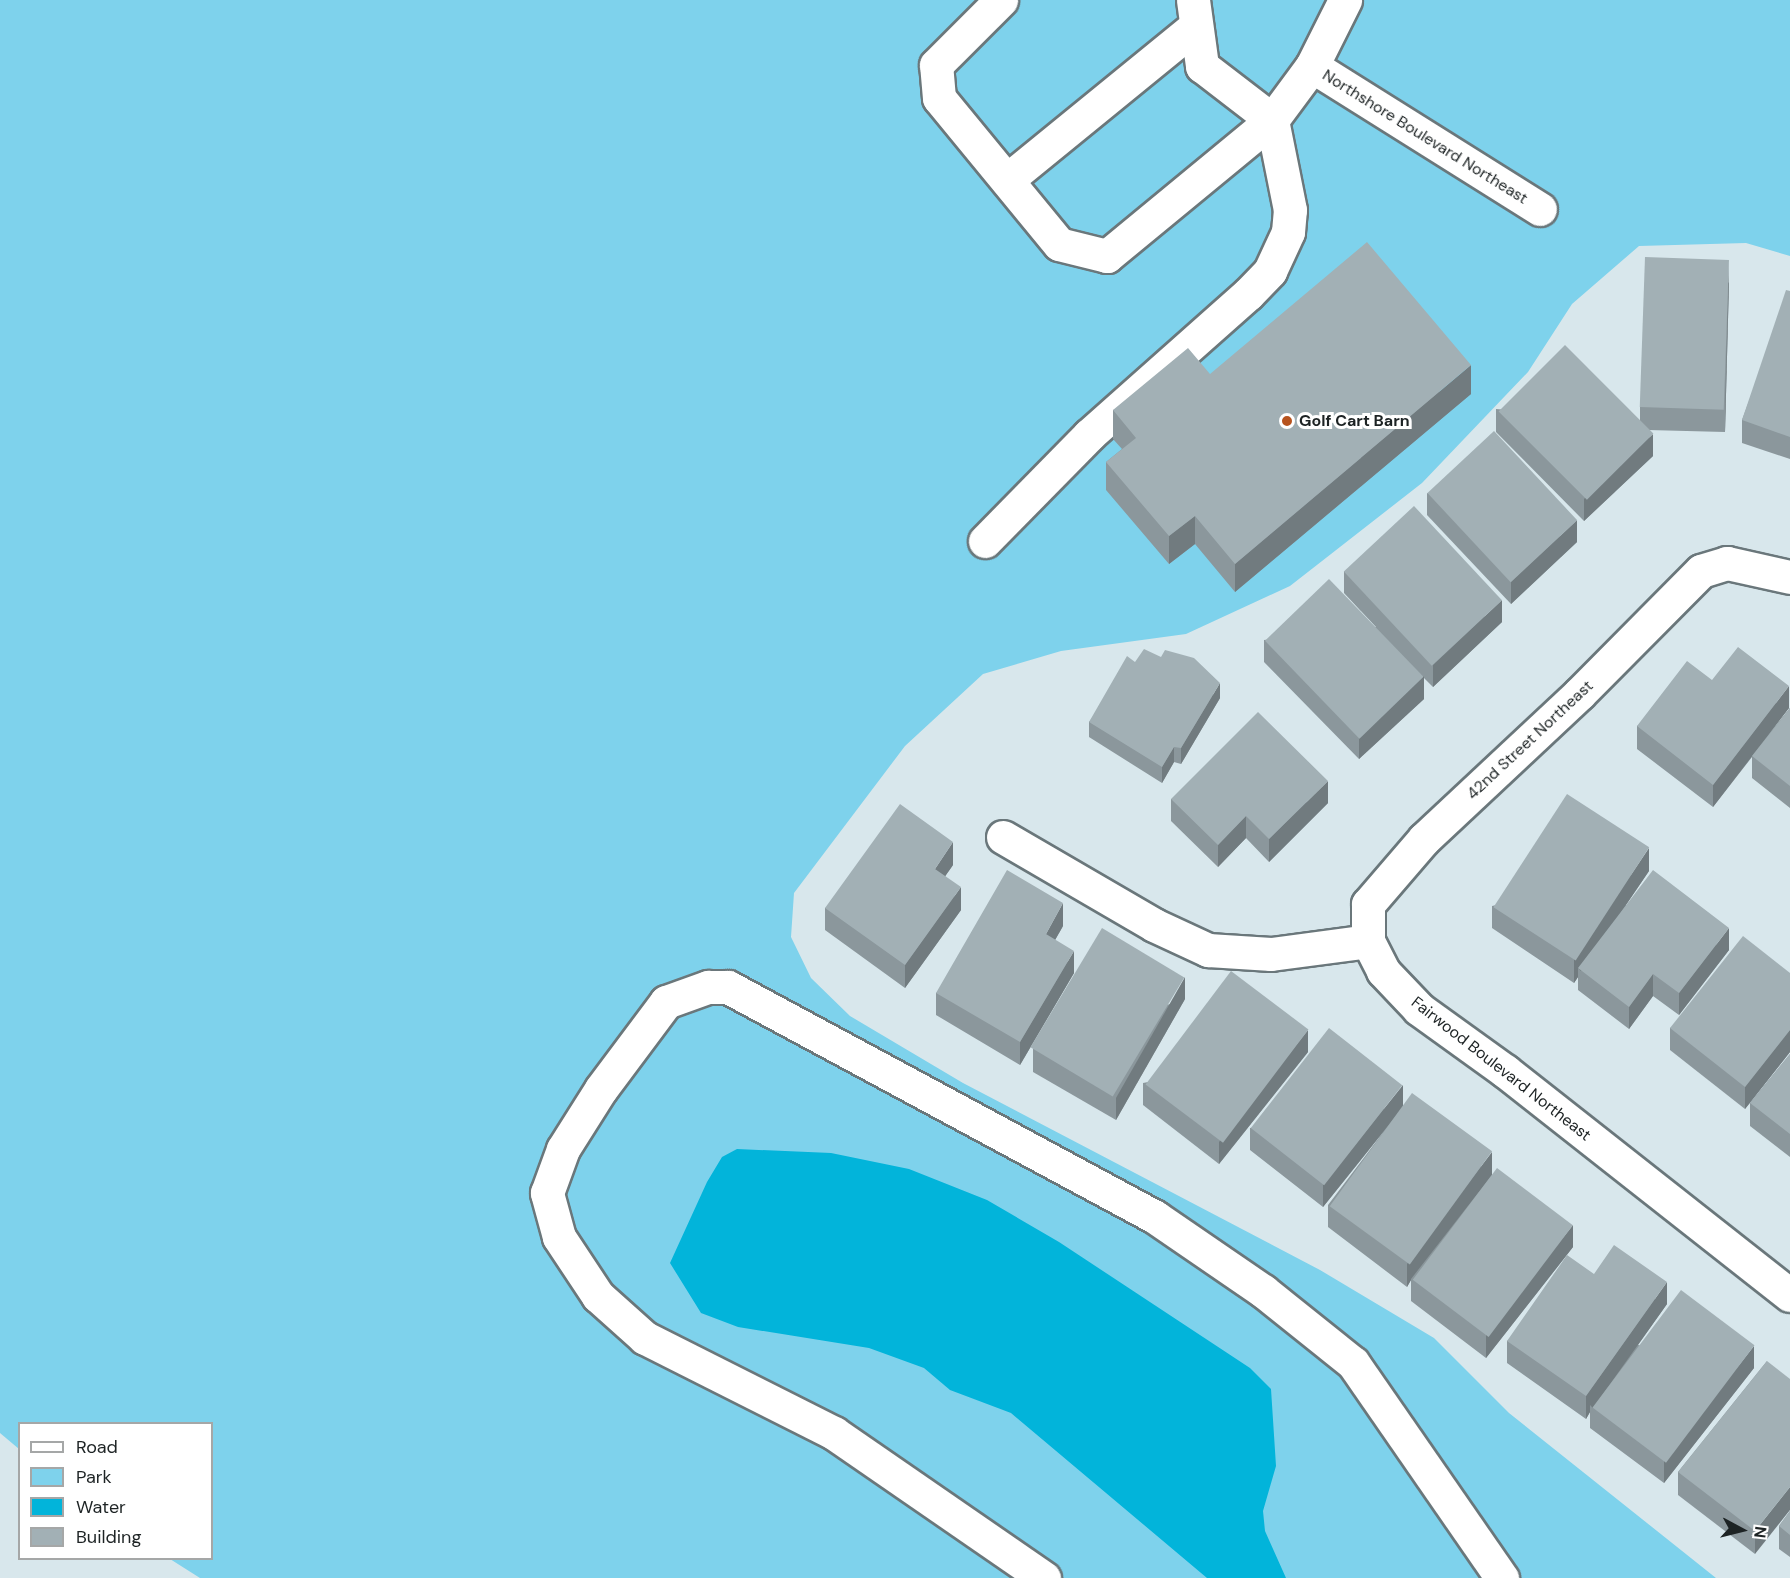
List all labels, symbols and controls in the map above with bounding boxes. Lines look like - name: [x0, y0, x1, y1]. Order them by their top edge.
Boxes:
- street label: Northshore Boulevard Northeast: [1319, 66, 1531, 208]
- place label: Golf Cart Barn: [1299, 411, 1410, 431]
- marker: Golf Cart Barn: [1280, 414, 1294, 428]
- street label: 42nd Street Northeast: [1463, 676, 1597, 804]
- street label: Fairwood Boulevard Northeast: [1407, 993, 1595, 1145]
- legend: [18, 1422, 213, 1560]
- text: Road: [76, 1435, 118, 1459]
- text: Park: [76, 1465, 112, 1489]
- text: Water: [76, 1495, 126, 1519]
- north arrow: [1712, 1500, 1772, 1560]
- text: Building: [76, 1525, 141, 1549]
- text: N: [1749, 1525, 1771, 1539]

